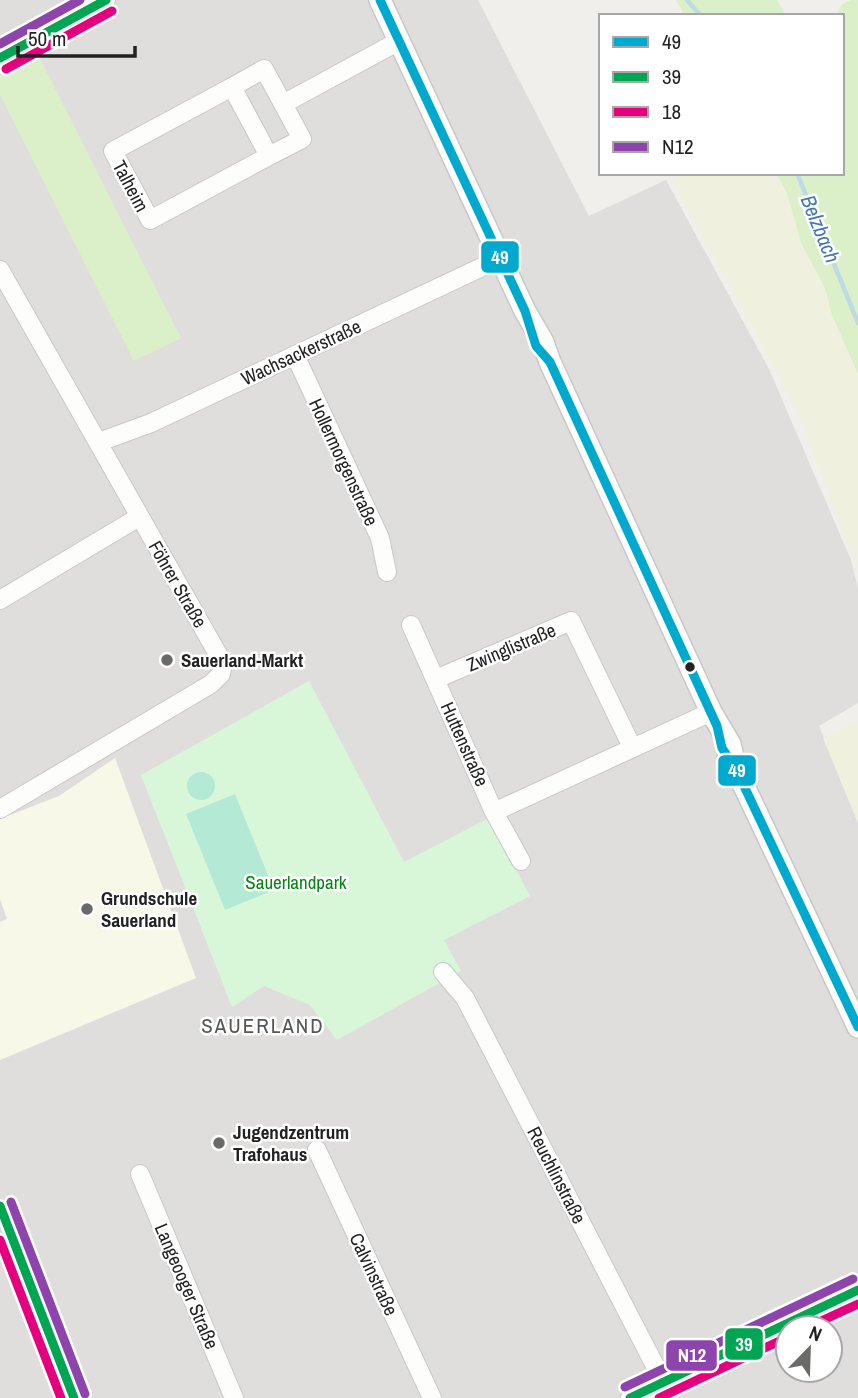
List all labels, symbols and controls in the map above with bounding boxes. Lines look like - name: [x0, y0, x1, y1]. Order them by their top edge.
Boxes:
- scale bar: [18, 14, 135, 58]
- legend: [599, 14, 844, 175]
- text: 50 m: [28, 24, 66, 53]
- text: 49: [662, 27, 681, 56]
- text: 39: [662, 62, 681, 91]
- text: 18: [662, 97, 681, 126]
- text: N12: [662, 132, 694, 161]
- street label: Talheim: [107, 156, 155, 216]
- water label: Belzbach: [794, 191, 847, 267]
- line badge: 49: [480, 240, 520, 274]
- text: 49: [491, 244, 509, 270]
- street label: Wachsackerstraße: [237, 313, 365, 391]
- street label: Hollermorgenstraße: [303, 394, 385, 530]
- street label: Föhrer Straße: [143, 536, 213, 632]
- street label: Zwinglistraße: [462, 617, 560, 677]
- place label: Sauerland-Markt: [181, 647, 303, 673]
- marker: Sauerland-Markt: [159, 652, 175, 668]
- unlabelled marker: [683, 660, 697, 674]
- street label: Huttenstraße: [435, 698, 495, 790]
- line badge: 49: [717, 754, 757, 787]
- text: 49: [728, 757, 746, 783]
- park label: Sauerlandpark: [245, 869, 347, 895]
- place label: Grundschule Sauerland: [101, 885, 197, 933]
- marker: Grundschule Sauerland: [79, 901, 95, 917]
- district label: SAUERLAND: [201, 1011, 325, 1040]
- place label: Jugendzentrum Trafohaus: [233, 1119, 349, 1167]
- street label: Reuchlinstraße: [521, 1122, 593, 1228]
- marker: Jugendzentrum Trafohaus: [211, 1135, 227, 1151]
- street label: Langeooger Straße: [149, 1219, 225, 1353]
- street label: Calvinstraße: [344, 1228, 404, 1320]
- north arrow: [774, 1314, 844, 1384]
- text: N: [805, 1319, 826, 1348]
- line badge: 39: [724, 1327, 764, 1361]
- text: 39: [735, 1331, 753, 1357]
- line badge: N12: [665, 1339, 718, 1372]
- text: N12: [678, 1342, 707, 1368]

